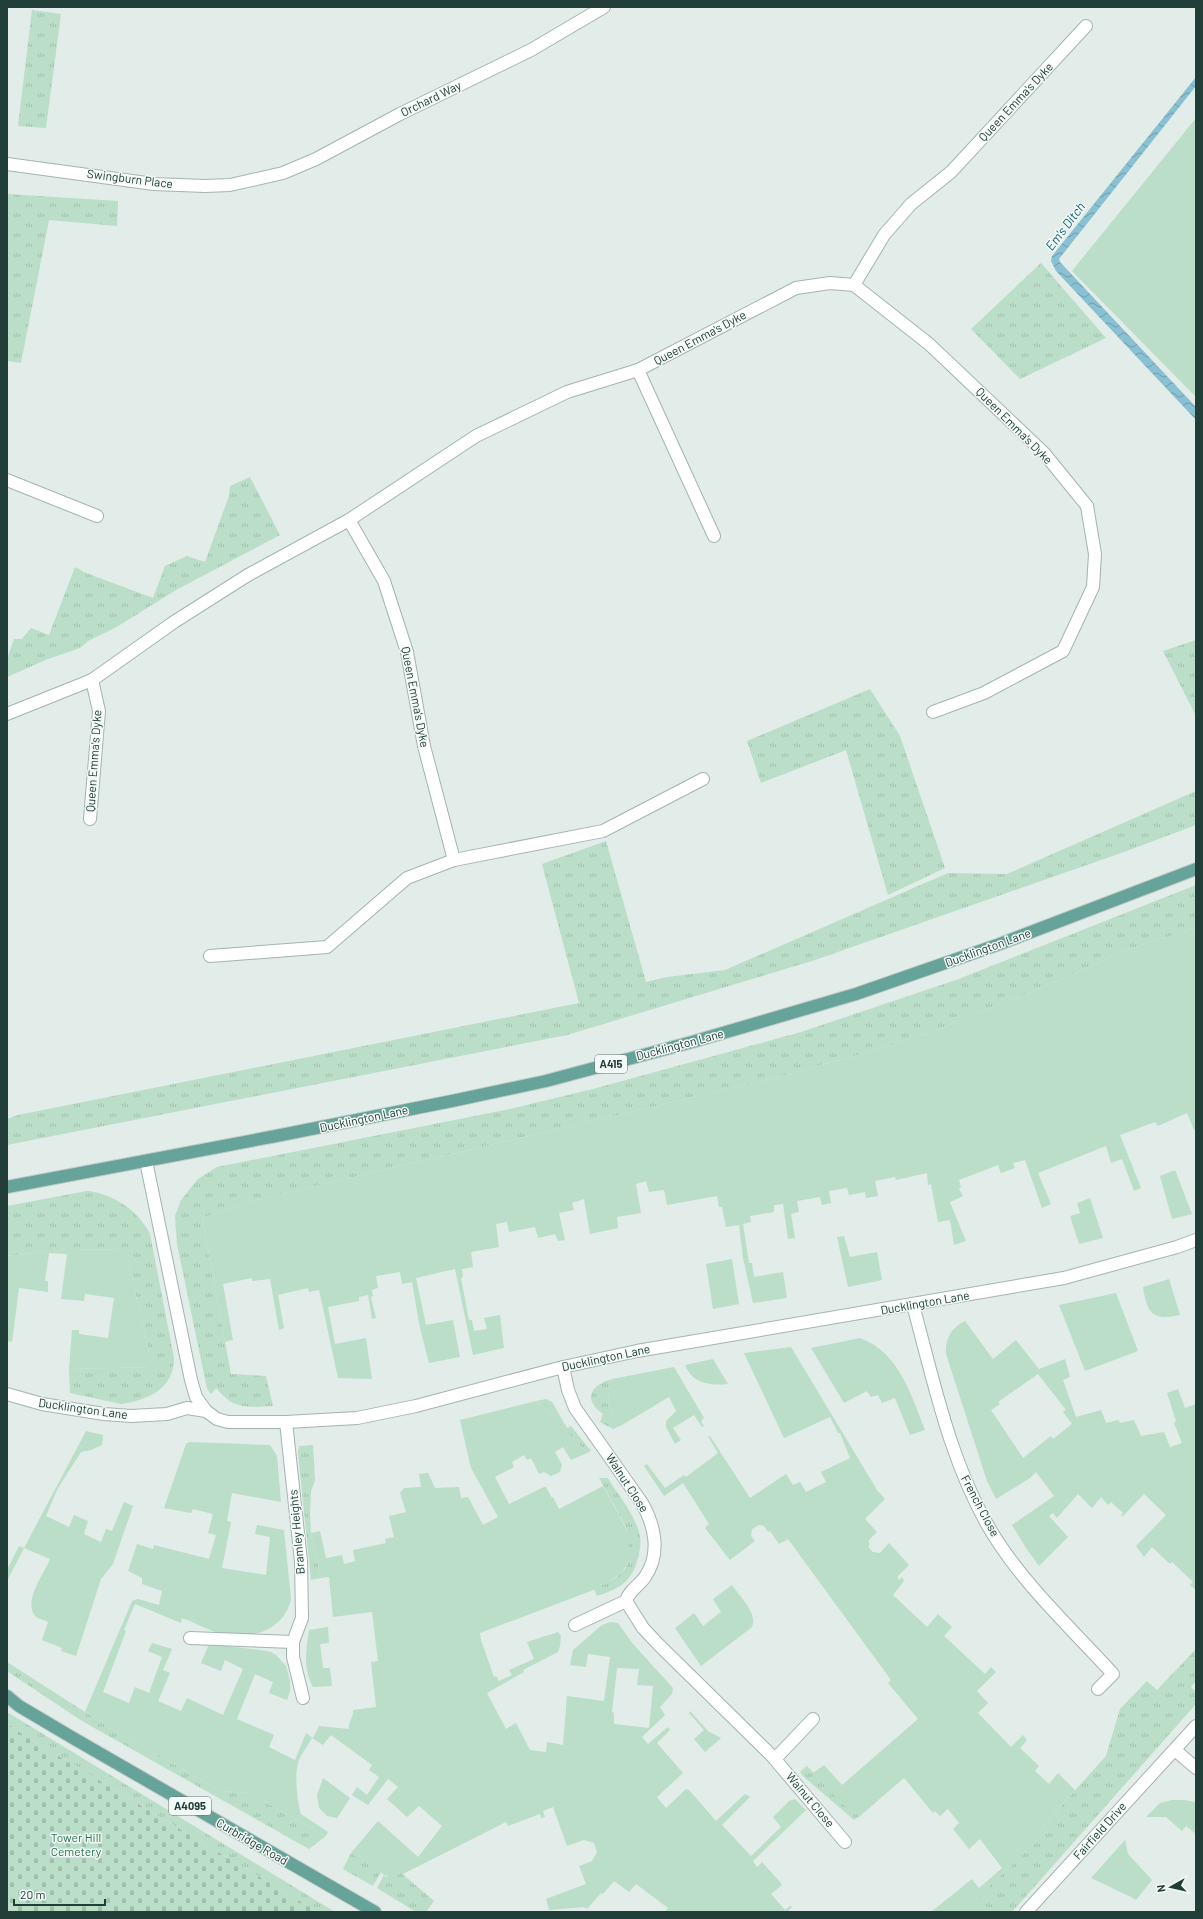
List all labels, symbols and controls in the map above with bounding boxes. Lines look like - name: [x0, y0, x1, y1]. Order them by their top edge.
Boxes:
- street label: Queen Emma's Dyke: [975, 59, 1055, 144]
- street label: Orchard Way: [398, 77, 463, 119]
- street label: Swingburn Place: [86, 166, 174, 190]
- water label: Em's Ditch: [1042, 199, 1088, 253]
- street label: Queen Emma's Dyke: [651, 307, 748, 367]
- street label: Queen Emma's Dyke: [974, 384, 1056, 466]
- street label: Queen Emma's Dyke: [399, 645, 433, 748]
- street label: Queen Emma's Dyke: [82, 709, 104, 812]
- street label: Ducklington Lane: [943, 925, 1032, 969]
- street label: Ducklington Lane: [634, 1026, 725, 1062]
- road number: A415: [595, 1055, 627, 1073]
- street label: Ducklington Lane: [318, 1102, 409, 1134]
- street label: Ducklington Lane: [879, 1287, 970, 1317]
- street label: Ducklington Lane: [560, 1341, 651, 1373]
- street label: Ducklington Lane: [38, 1395, 129, 1421]
- street label: Walnut Close: [604, 1450, 652, 1514]
- street label: French Close: [959, 1472, 1003, 1539]
- street label: Bramley Heights: [285, 1489, 307, 1575]
- street label: Walnut Close: [784, 1769, 838, 1830]
- road number: A4095: [169, 1797, 211, 1815]
- street label: Fairfield Drive: [1070, 1799, 1129, 1862]
- street label: Curbridge Road: [214, 1815, 291, 1867]
- park label: Tower Hill Cemetery: [51, 1830, 102, 1858]
- north arrow: [1151, 1867, 1191, 1907]
- scale bar: [14, 1881, 105, 1907]
- text: N: [1154, 1884, 1168, 1893]
- text: 20 m: [20, 1887, 46, 1901]

